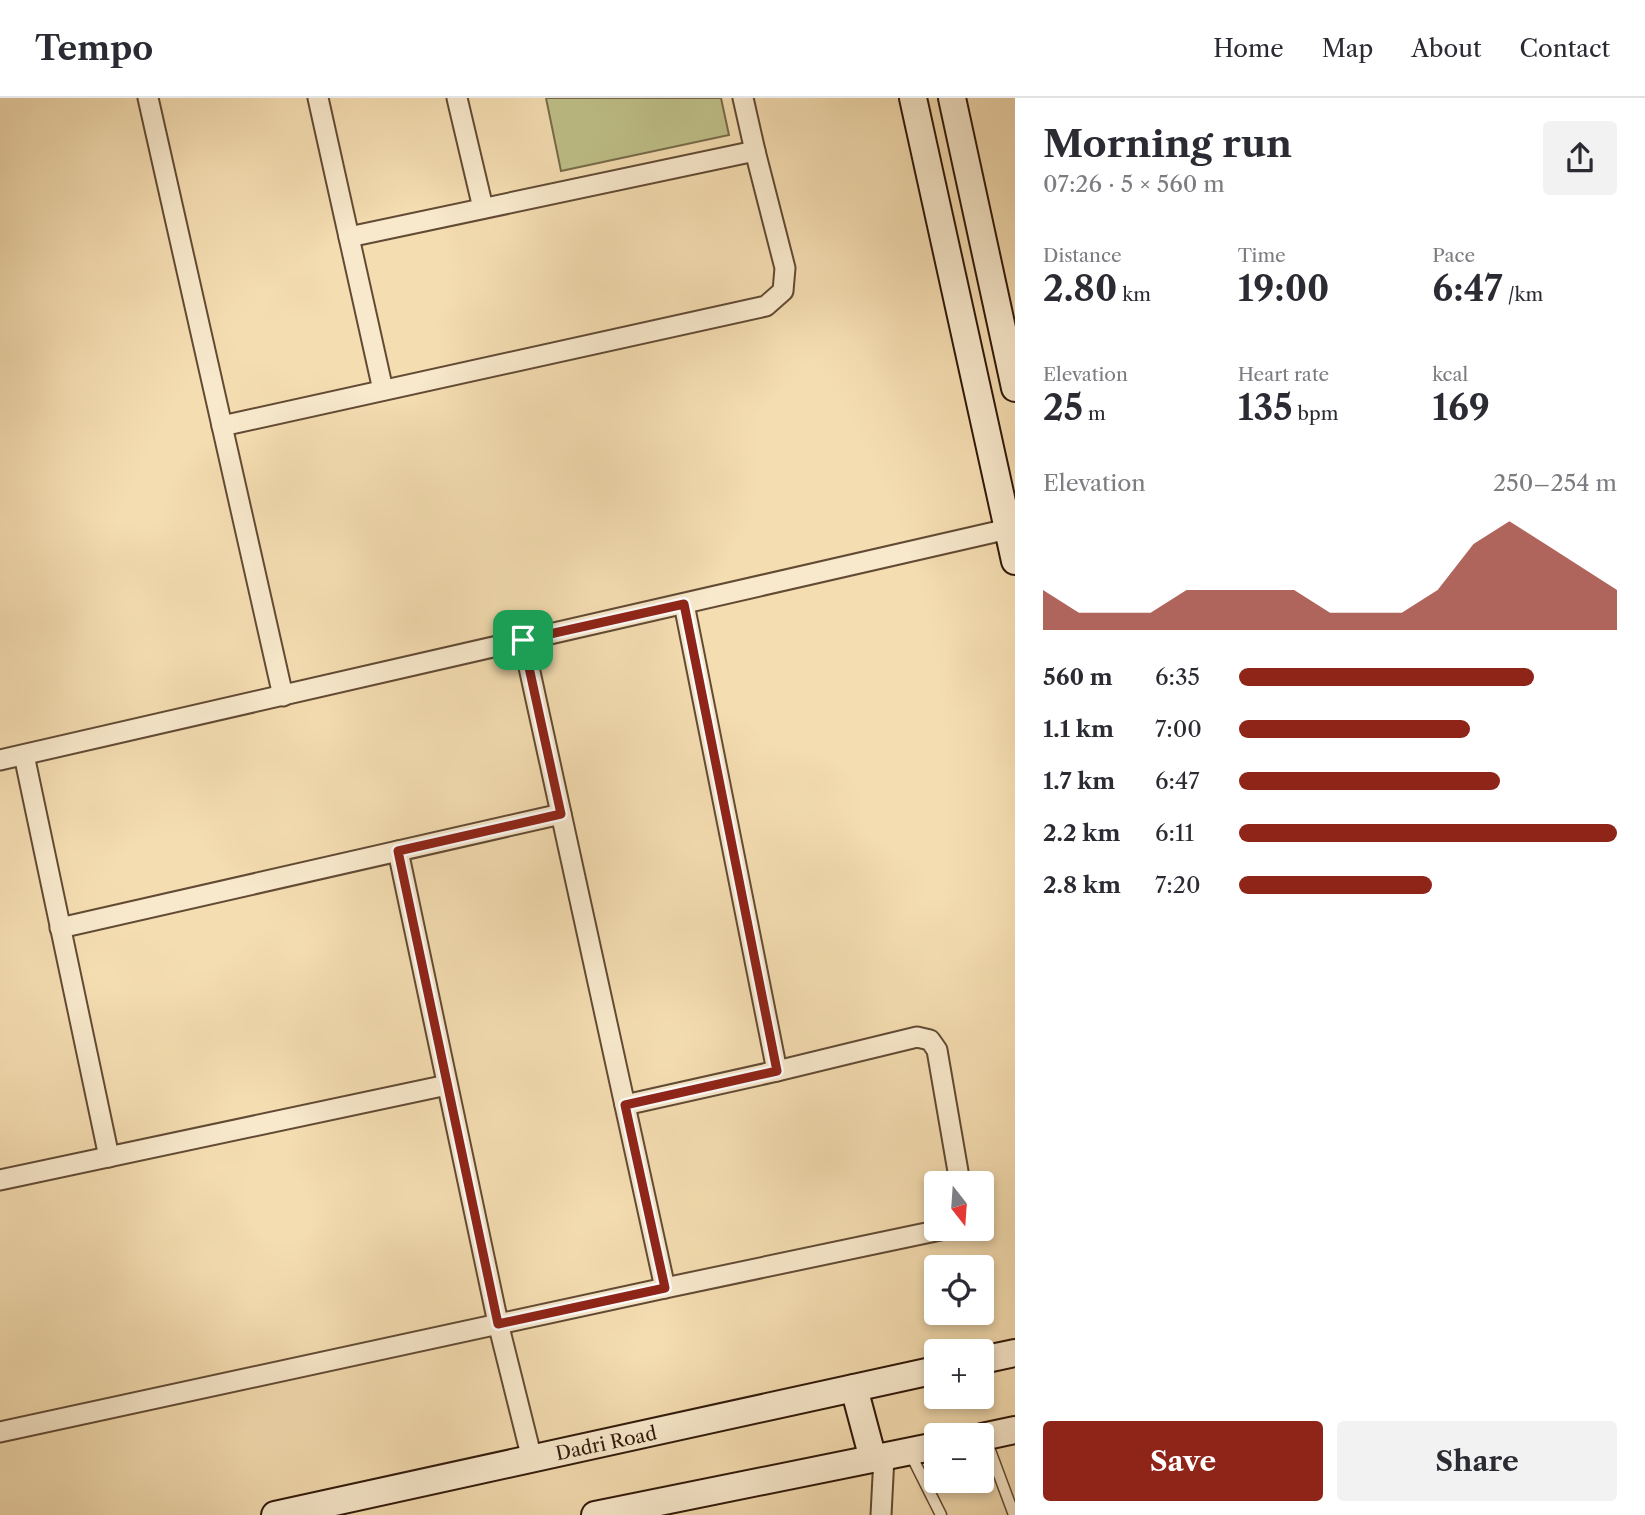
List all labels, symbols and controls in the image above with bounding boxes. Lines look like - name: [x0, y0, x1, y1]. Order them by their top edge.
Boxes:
- text: Tempo: [35, 28, 153, 69]
- text: Home: [1213, 34, 1284, 63]
- text: Map: [1322, 34, 1373, 63]
- text: About: [1411, 34, 1482, 63]
- text: Contact: [1520, 34, 1610, 63]
- text: Morning run: [1043, 120, 1292, 167]
- button: share: [1543, 121, 1617, 195]
- text: 07:26 · 5 × 560 m: [1043, 170, 1225, 198]
- text: Distance: [1043, 244, 1122, 267]
- text: Time: [1238, 244, 1286, 267]
- text: Pace: [1432, 244, 1475, 267]
- text: 2.80: [1043, 267, 1117, 310]
- text: 19:00: [1238, 267, 1329, 310]
- text: 6:47: [1432, 267, 1503, 310]
- text: km: [1117, 283, 1151, 306]
- text: /km: [1503, 283, 1543, 306]
- text: Elevation: [1043, 363, 1128, 386]
- text: Heart rate: [1238, 363, 1329, 386]
- text: kcal: [1432, 363, 1468, 386]
- text: 25: [1043, 386, 1083, 429]
- text: 135: [1238, 386, 1293, 429]
- text: 169: [1432, 386, 1490, 429]
- text: m: [1083, 402, 1106, 425]
- text: bpm: [1293, 402, 1338, 425]
- text: Elevation: [1043, 469, 1146, 497]
- text: 250–254 m: [1493, 469, 1617, 497]
- pin: [493, 610, 553, 670]
- icon: arrive: [504, 621, 542, 659]
- text: 560 m: [1043, 663, 1113, 691]
- text: 6:35: [1155, 663, 1200, 691]
- text: 1.1 km: [1043, 715, 1114, 743]
- text: 7:00: [1155, 715, 1202, 743]
- text: 1.7 km: [1043, 767, 1115, 795]
- text: 6:47: [1155, 767, 1200, 795]
- text: 2.2 km: [1043, 819, 1120, 847]
- text: 6:11: [1155, 819, 1194, 847]
- text: 2.8 km: [1043, 871, 1121, 899]
- text: 7:20: [1155, 871, 1201, 899]
- north arrow: [924, 1171, 994, 1241]
- map controls: [924, 1171, 994, 1493]
- button: locate: [924, 1255, 994, 1325]
- button: +: [924, 1339, 994, 1409]
- street label: Dadri Road: [553, 1421, 659, 1465]
- button: Save: [1043, 1421, 1323, 1501]
- button: Share: [1337, 1421, 1617, 1501]
- button: −: [924, 1423, 994, 1493]

